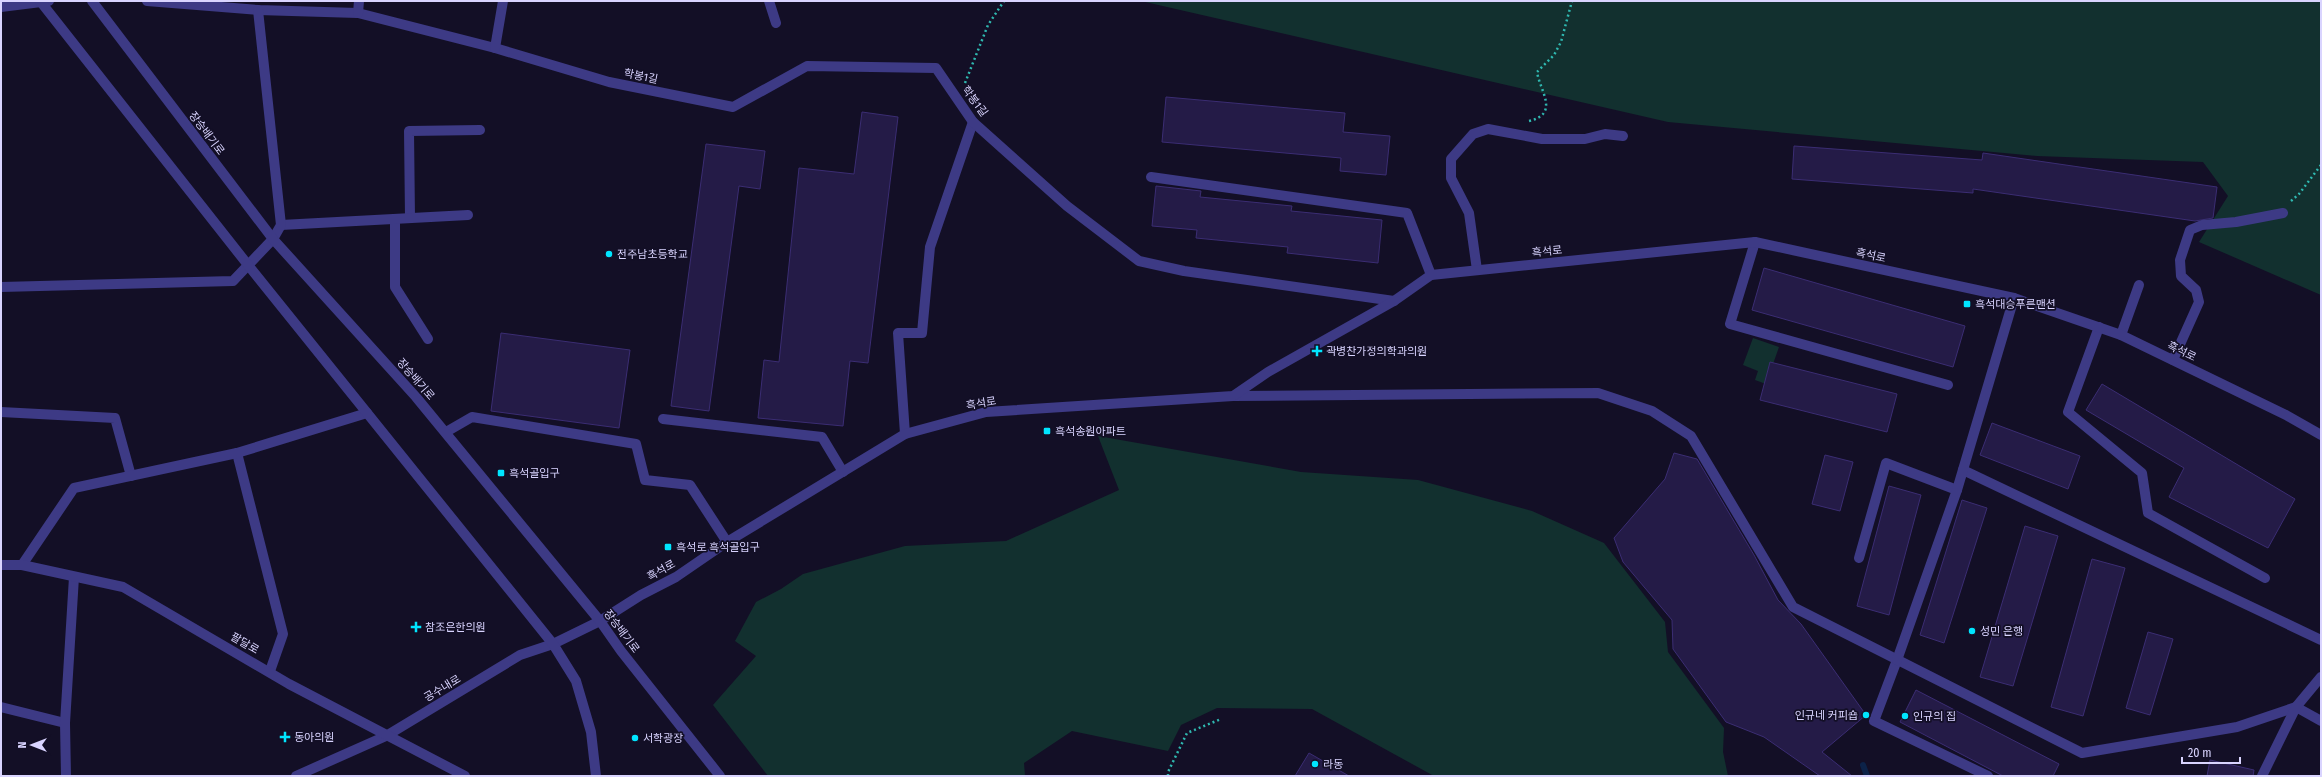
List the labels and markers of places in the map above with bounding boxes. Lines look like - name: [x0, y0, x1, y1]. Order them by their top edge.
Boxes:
- place label: 전주남초등학교: [617, 248, 688, 261]
- marker: 전주남초등학교: [604, 249, 614, 259]
- place label: 흑석대승푸른맨션: [1975, 298, 2056, 311]
- marker: 흑석대승푸른맨션: [1962, 299, 1972, 309]
- marker: 곽병찬가정의학과의원: [1311, 345, 1323, 357]
- place label: 곽병찬가정의학과의원: [1326, 345, 1427, 358]
- place label: 흑석송원아파트: [1055, 425, 1126, 438]
- marker: 흑석송원아파트: [1042, 426, 1052, 436]
- place label: 흑석골입구: [509, 467, 560, 480]
- marker: 흑석골입구: [496, 468, 506, 478]
- place label: 흑석로 흑석골입구: [676, 541, 760, 554]
- marker: 흑석로 흑석골입구: [663, 542, 673, 552]
- marker: 참조은한의원: [410, 621, 422, 633]
- place label: 참조은한의원: [425, 621, 486, 634]
- place label: 성민 은행: [1980, 625, 2023, 638]
- marker: 성민 은행: [1967, 626, 1977, 636]
- place label: 인규네 커피숍: [1795, 709, 1858, 722]
- marker: 인규네 커피숍: [1861, 710, 1871, 720]
- place label: 인규의 집: [1913, 710, 1956, 723]
- marker: 인규의 집: [1900, 711, 1910, 721]
- marker: 동아의원: [279, 731, 291, 743]
- place label: 동아의원: [294, 731, 334, 744]
- place label: 서학광장: [643, 732, 683, 745]
- marker: 서학광장: [630, 733, 640, 743]
- place label: 라동: [1323, 758, 1343, 771]
- marker: 라동: [1310, 759, 1320, 769]

